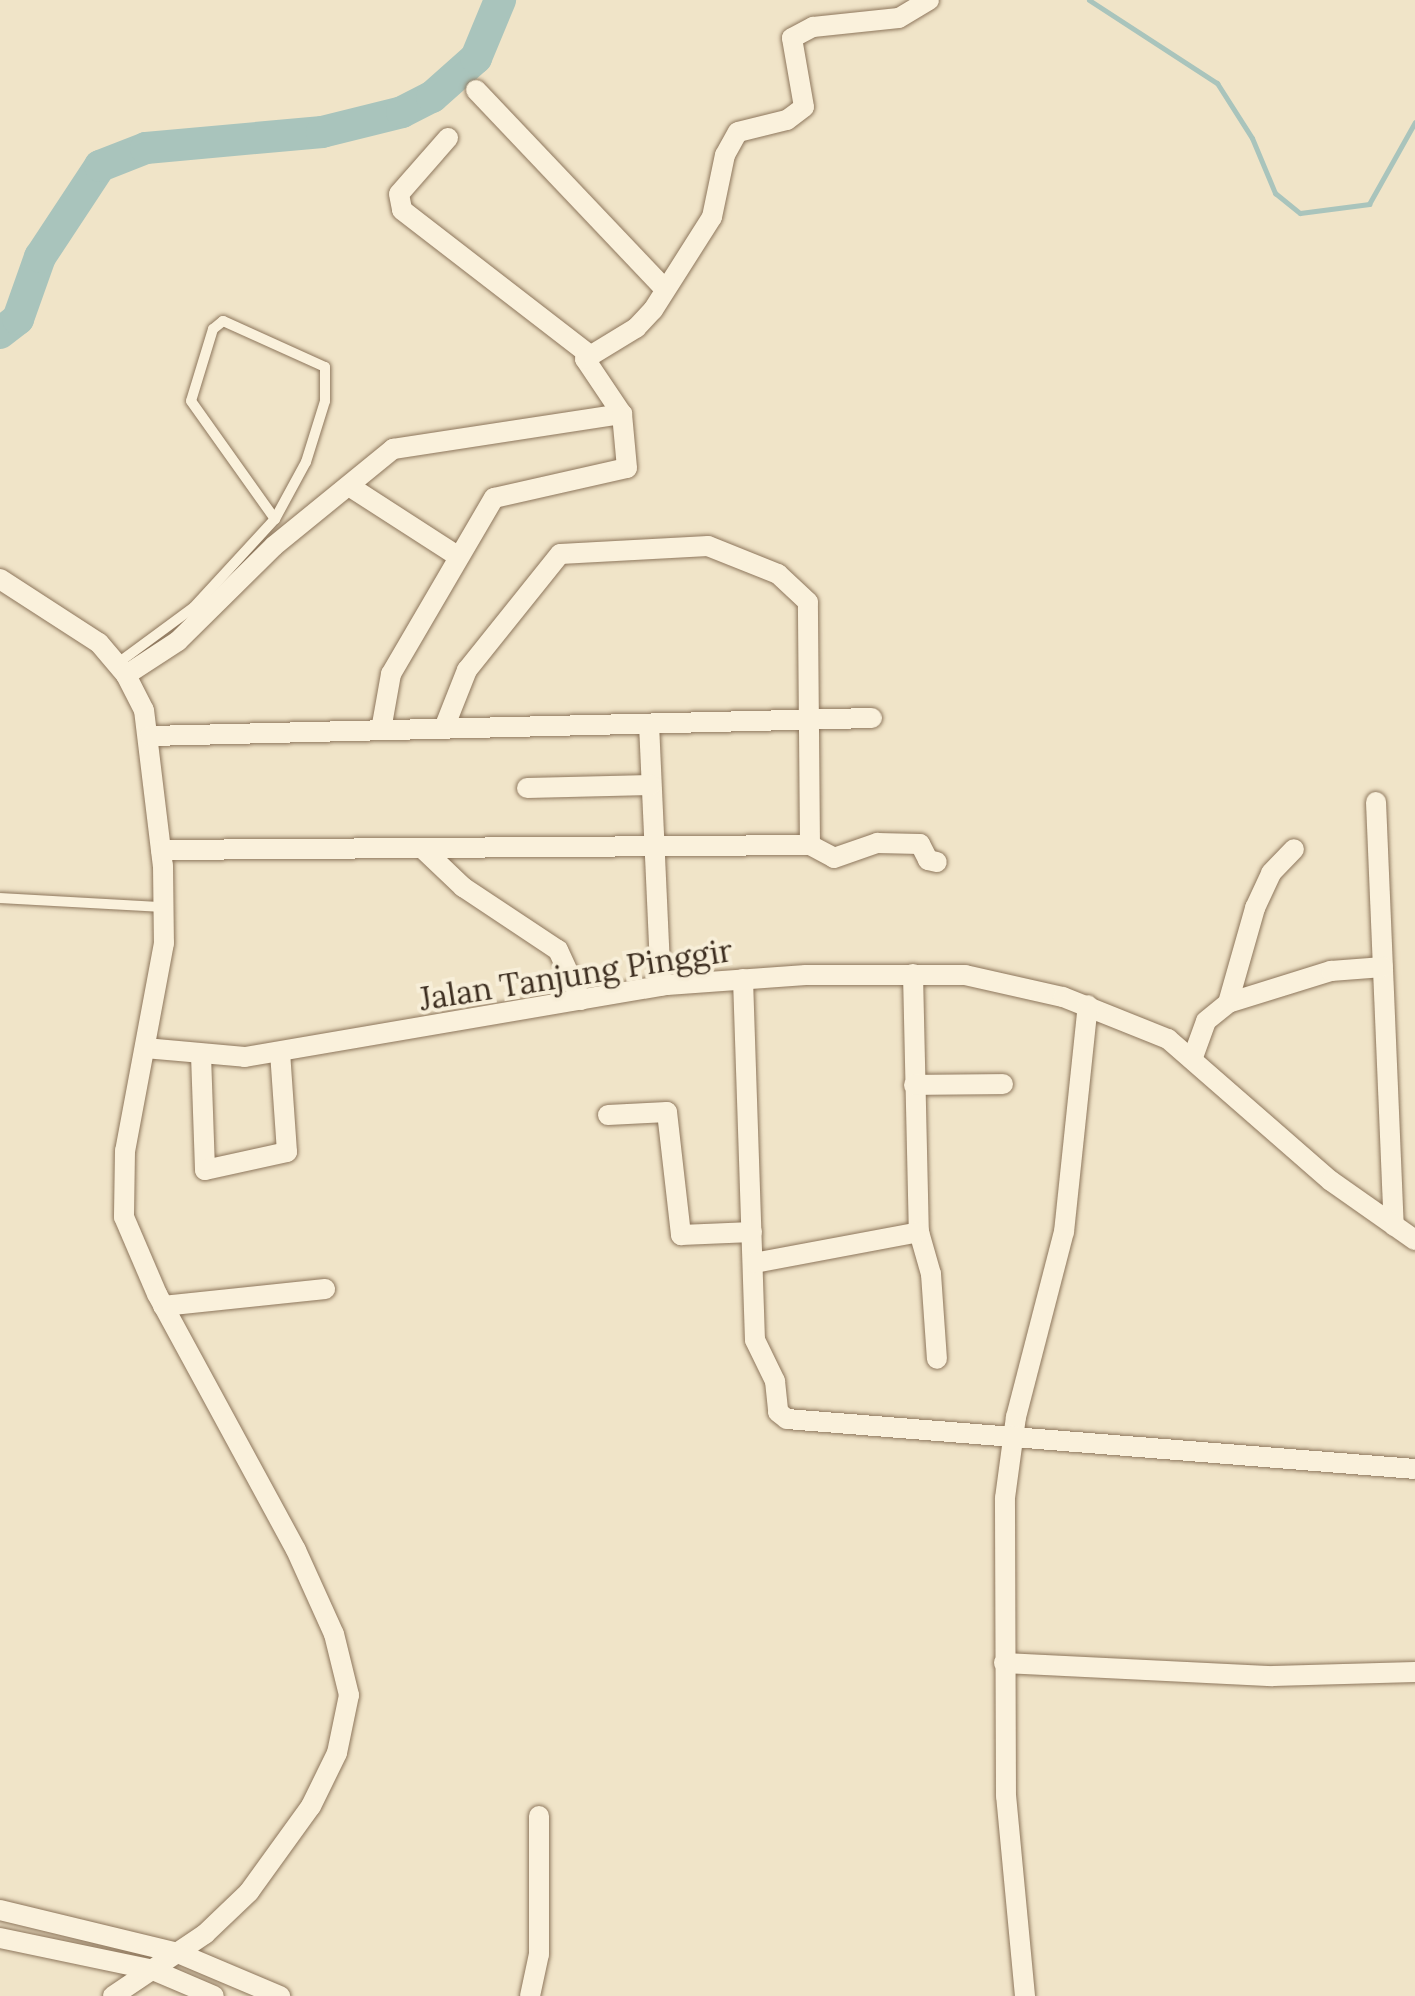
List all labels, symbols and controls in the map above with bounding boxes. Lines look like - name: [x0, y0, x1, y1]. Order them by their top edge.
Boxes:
- street label: Jalan Tanjung Pinggir: [417, 931, 735, 1019]

